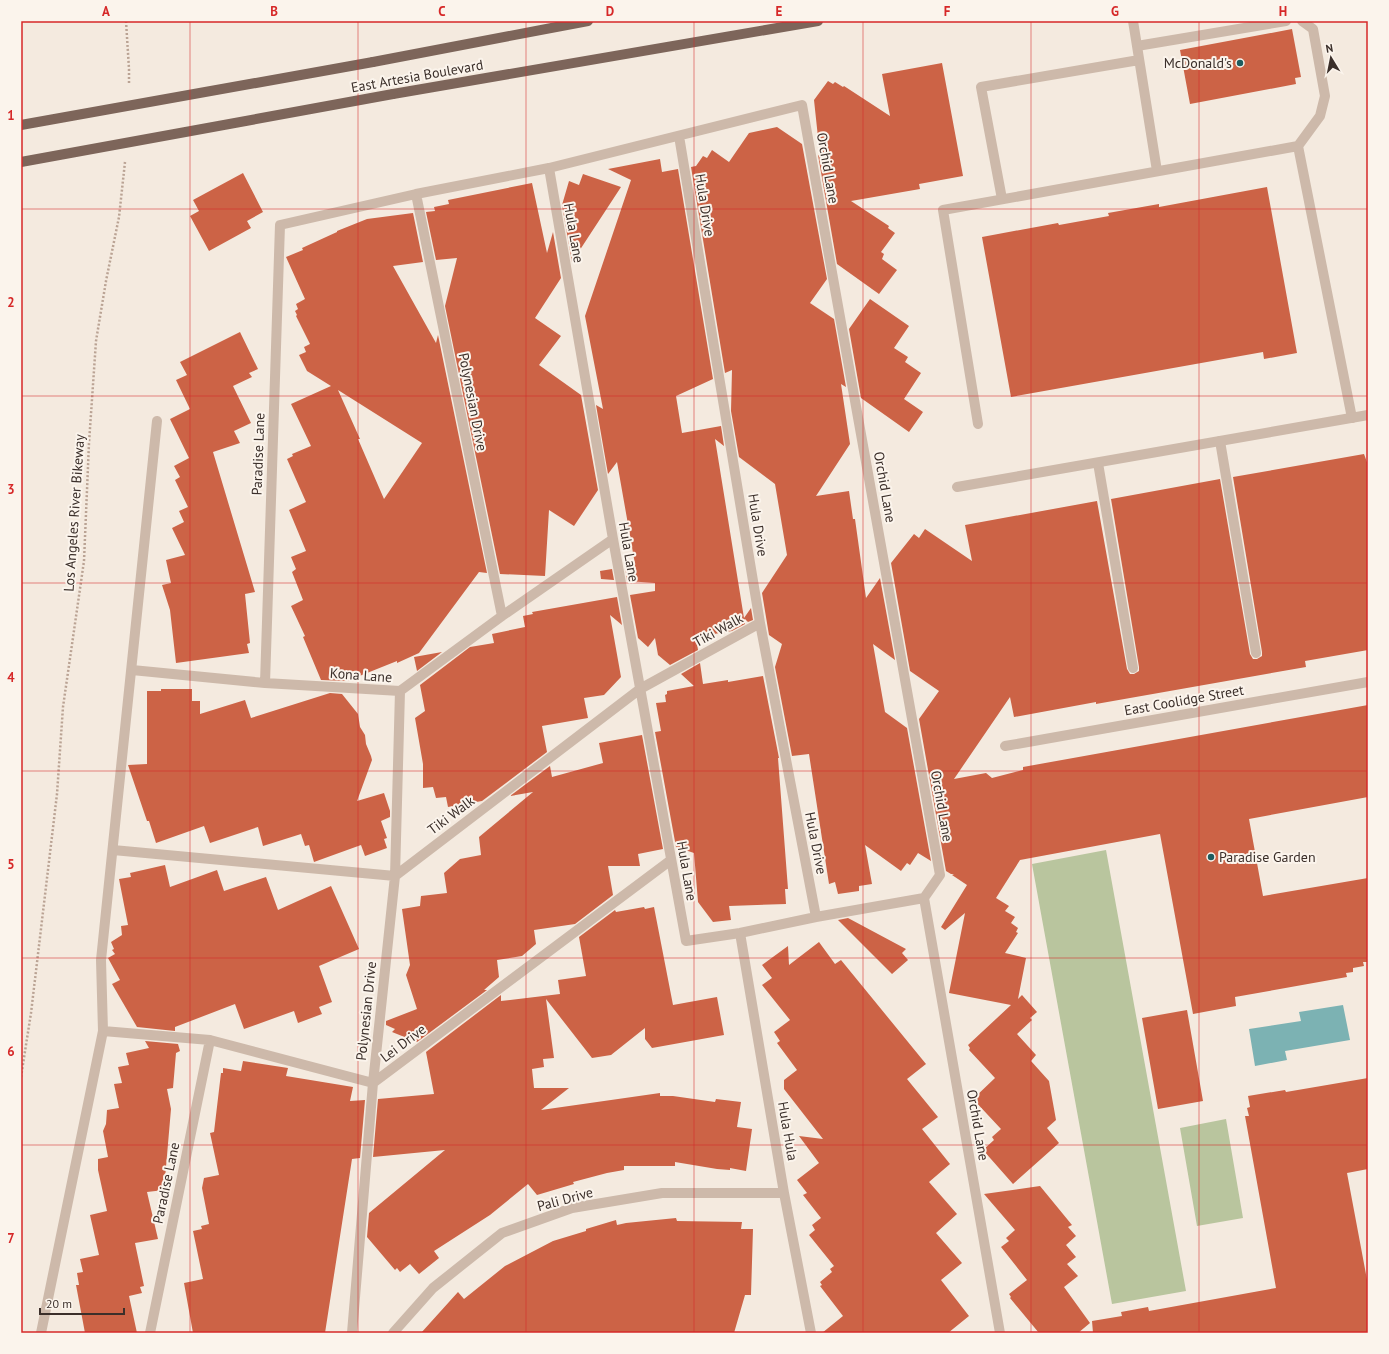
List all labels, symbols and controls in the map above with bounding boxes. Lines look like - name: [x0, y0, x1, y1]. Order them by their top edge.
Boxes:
- text: A: [102, 3, 110, 20]
- text: B: [270, 3, 278, 20]
- text: C: [438, 3, 446, 20]
- text: D: [606, 3, 614, 20]
- text: E: [776, 3, 783, 20]
- text: F: [944, 3, 951, 20]
- text: G: [1111, 3, 1119, 20]
- text: H: [1279, 3, 1287, 20]
- north arrow: [1311, 38, 1351, 78]
- text: N: [1324, 41, 1334, 56]
- place label: McDonald's: [1164, 54, 1232, 72]
- street label: East Artesia Boulevard: [350, 56, 484, 96]
- marker: McDonald's: [1235, 58, 1245, 68]
- text: 1: [7, 107, 15, 124]
- street label: Orchid Lane: [813, 131, 843, 205]
- street label: Hula Drive: [691, 172, 719, 238]
- street label: Hula Lane: [560, 202, 588, 264]
- text: 2: [7, 294, 15, 311]
- street label: Polynesian Drive: [455, 351, 491, 453]
- street label: Paradise Lane: [248, 412, 268, 496]
- street label: Los Angeles River Bikeway: [60, 433, 89, 592]
- street label: Orchid Lane: [870, 450, 900, 524]
- text: 3: [7, 481, 15, 498]
- street label: Hula Drive: [744, 492, 772, 558]
- street label: Hula Lane: [615, 521, 643, 583]
- street label: Tiki Walk: [690, 609, 746, 651]
- street label: Kona Lane: [329, 664, 393, 686]
- text: 4: [7, 669, 15, 686]
- street label: East Coolidge Street: [1123, 681, 1245, 719]
- street label: Orchid Lane: [927, 769, 957, 843]
- street label: Tiki Walk: [424, 791, 478, 839]
- street label: Hula Drive: [801, 810, 831, 876]
- street label: Hula Lane: [673, 840, 701, 902]
- place label: Paradise Garden: [1219, 848, 1316, 866]
- marker: Paradise Garden: [1206, 852, 1216, 862]
- text: 5: [7, 856, 15, 873]
- street label: Polynesian Drive: [352, 961, 380, 1061]
- street label: Lei Drive: [377, 1020, 429, 1066]
- text: 6: [7, 1043, 15, 1060]
- street label: Orchid Lane: [963, 1088, 993, 1162]
- street label: Hula Hula: [774, 1100, 802, 1162]
- street label: Paradise Lane: [149, 1141, 183, 1225]
- street label: Pali Drive: [535, 1183, 595, 1215]
- text: 7: [7, 1230, 15, 1247]
- scale bar: [40, 1290, 124, 1316]
- text: 20 m: [46, 1296, 72, 1311]

